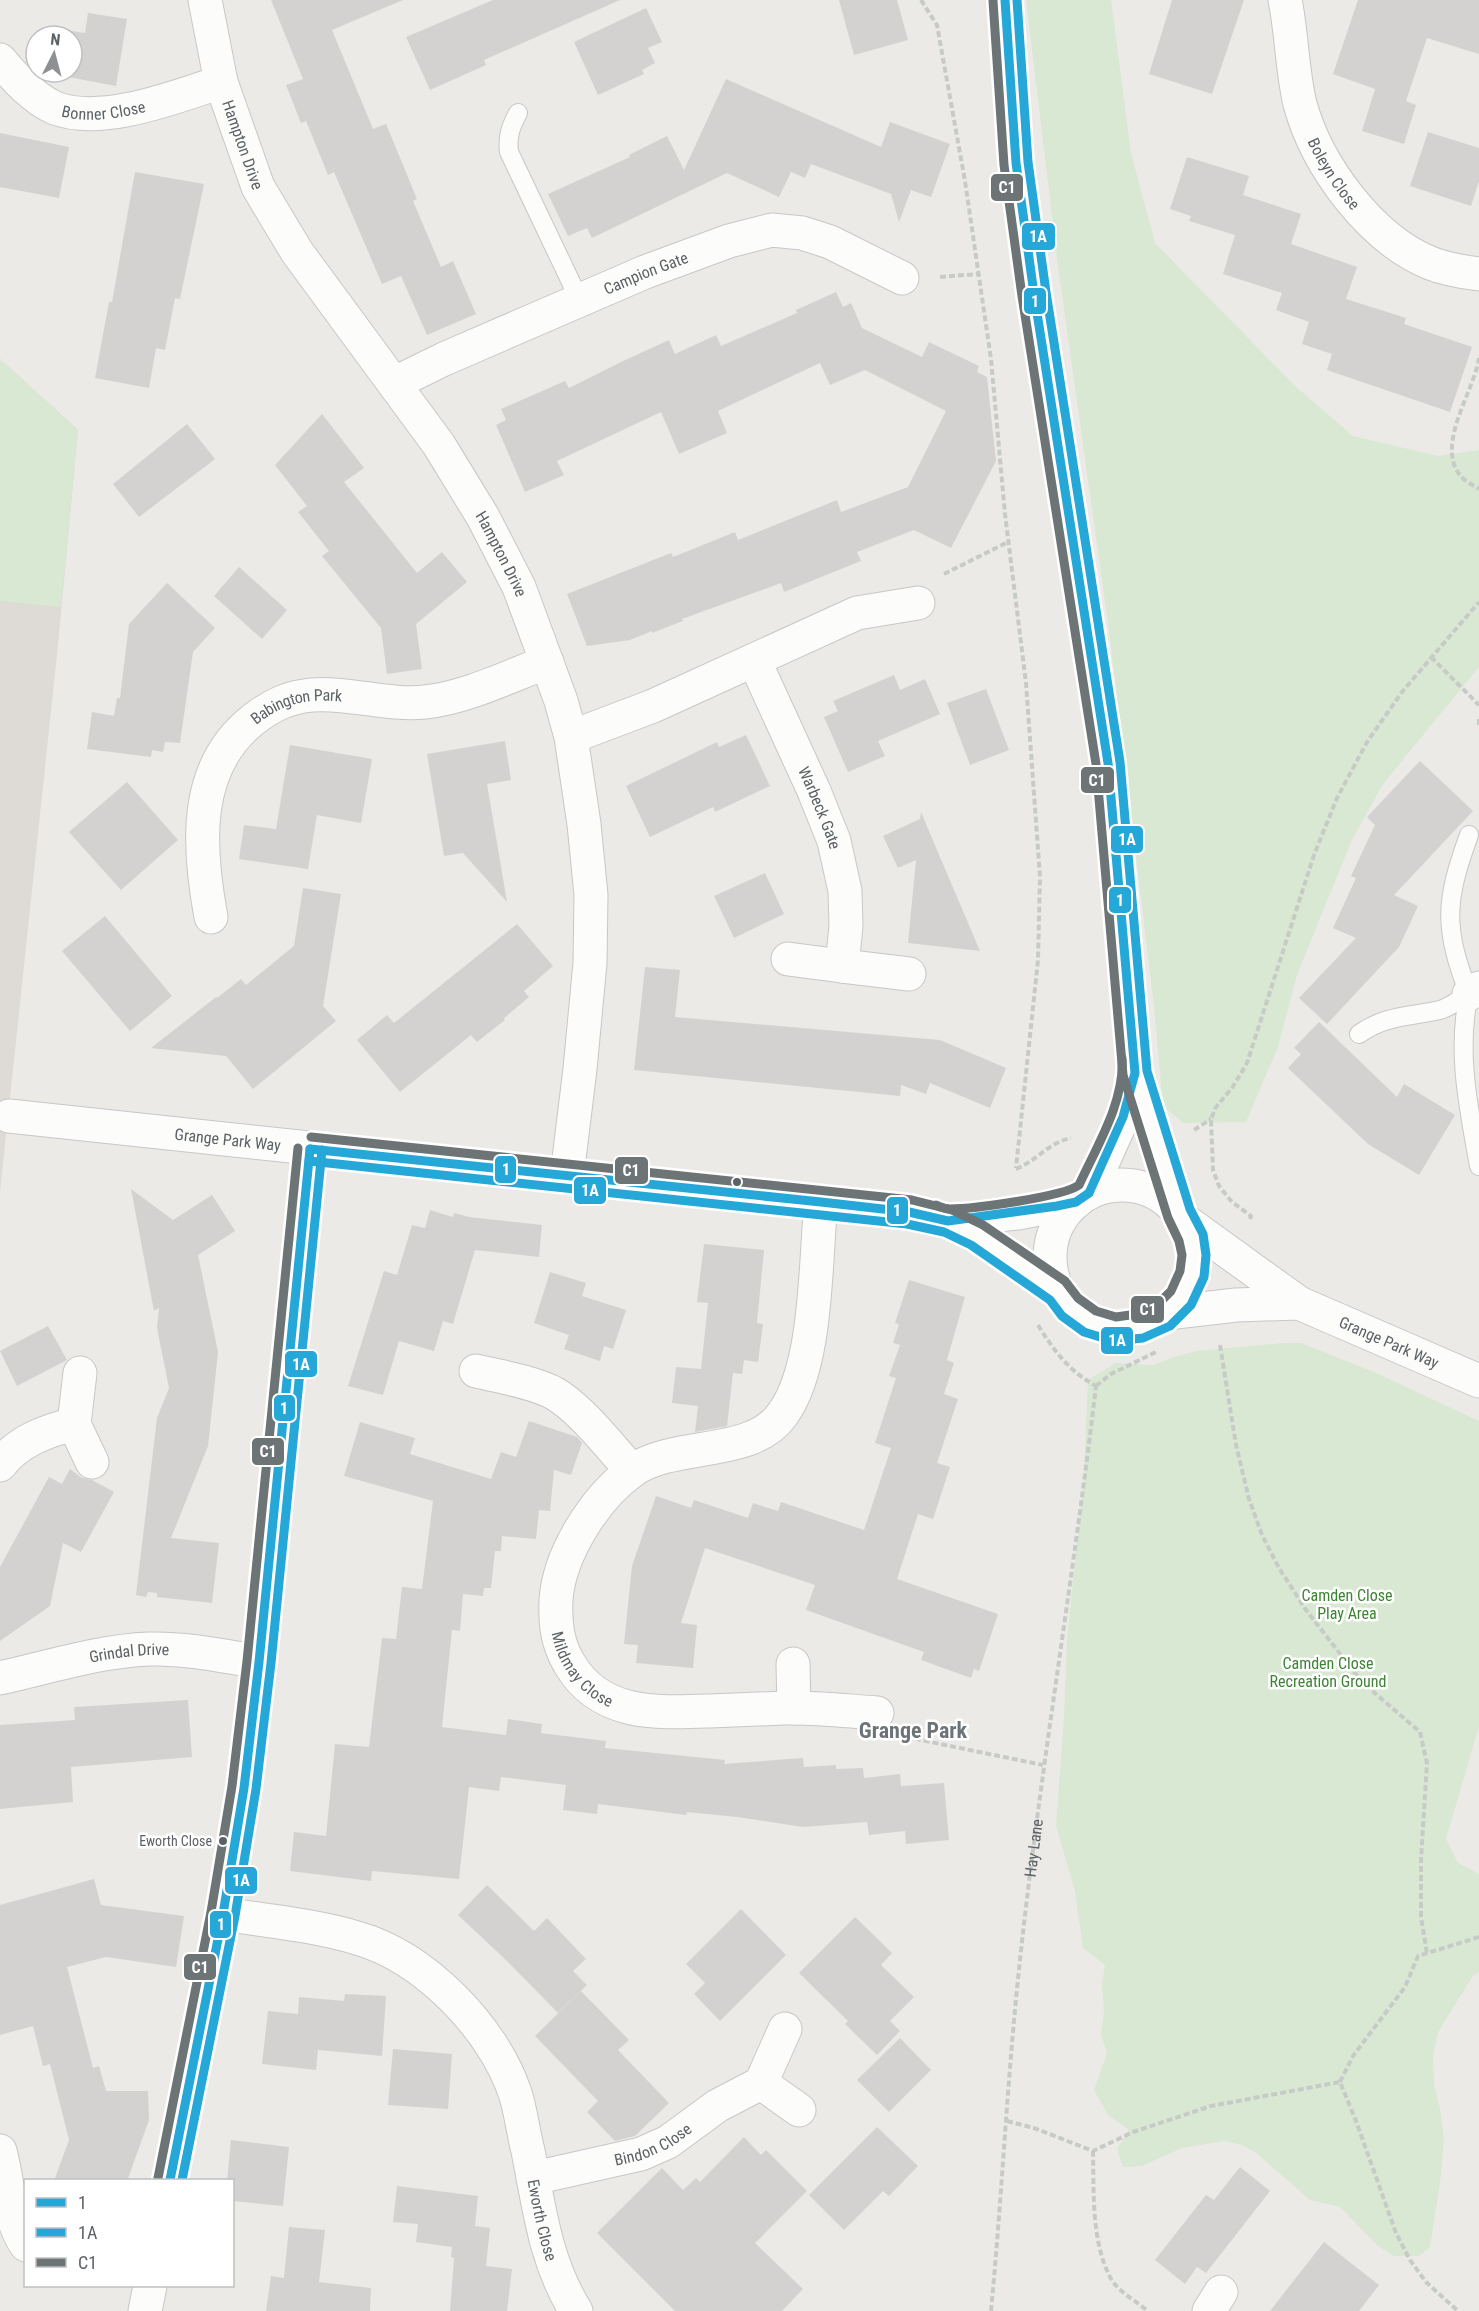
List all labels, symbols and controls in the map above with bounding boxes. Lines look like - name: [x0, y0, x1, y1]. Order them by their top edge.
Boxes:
- north arrow: [24, 24, 84, 84]
- text: N: [50, 30, 61, 50]
- street label: Bonner Close: [60, 97, 147, 123]
- street label: Hampton Drive: [219, 97, 268, 192]
- street label: Boleyn Close: [1304, 135, 1364, 213]
- line badge: C1: [990, 173, 1024, 202]
- text: C1: [998, 178, 1016, 197]
- line badge: 1A: [1021, 222, 1056, 251]
- text: 1A: [1029, 227, 1047, 246]
- street label: Campion Gate: [601, 248, 691, 298]
- line badge: 1: [1023, 287, 1047, 315]
- text: 1: [1031, 292, 1039, 311]
- street label: Hampton Drive: [472, 507, 531, 599]
- street label: Babington Park: [247, 685, 344, 728]
- street label: Warbeck Gate: [795, 764, 845, 851]
- line badge: C1: [1080, 766, 1115, 794]
- text: C1: [1088, 771, 1106, 790]
- line badge: 1A: [1110, 825, 1144, 854]
- text: 1A: [1118, 830, 1136, 849]
- line badge: 1: [1108, 886, 1132, 914]
- text: 1: [1116, 891, 1124, 910]
- street label: Grange Park Way: [174, 1124, 282, 1154]
- line badge: 1: [494, 1155, 517, 1184]
- line badge: C1: [614, 1156, 649, 1185]
- text: 1: [502, 1160, 510, 1179]
- text: C1: [622, 1161, 640, 1180]
- line badge: 1A: [573, 1176, 607, 1205]
- unlabelled marker: [731, 1176, 743, 1188]
- text: 1A: [581, 1181, 599, 1200]
- line badge: 1: [886, 1196, 909, 1225]
- text: 1: [893, 1201, 901, 1220]
- line badge: C1: [1130, 1295, 1165, 1324]
- text: C1: [1139, 1300, 1157, 1319]
- street label: Grange Park Way: [1336, 1312, 1442, 1372]
- line badge: 1A: [1100, 1326, 1134, 1355]
- text: 1A: [1108, 1331, 1126, 1350]
- line badge: 1A: [284, 1350, 318, 1378]
- text: 1A: [292, 1355, 310, 1374]
- line badge: 1: [273, 1394, 296, 1422]
- text: 1: [280, 1399, 288, 1418]
- line badge: C1: [251, 1437, 285, 1466]
- text: C1: [259, 1442, 277, 1461]
- park label: Camden Close Play Area: [1301, 1586, 1393, 1623]
- street label: Mildmay Close: [548, 1629, 616, 1711]
- street label: Grindal Drive: [87, 1639, 170, 1666]
- park label: Camden Close Recreation Ground: [1270, 1654, 1386, 1691]
- district label: Grange Park: [859, 1718, 968, 1743]
- street label: Hay Lane: [1020, 1818, 1046, 1878]
- place label: Eworth Close: [139, 1833, 212, 1849]
- marker: Eworth Close: [217, 1835, 229, 1847]
- line badge: 1A: [224, 1866, 258, 1895]
- text: 1A: [232, 1871, 250, 1890]
- line badge: 1: [209, 1910, 232, 1939]
- text: 1: [217, 1915, 225, 1934]
- line badge: C1: [183, 1953, 217, 1981]
- text: C1: [191, 1958, 209, 1977]
- street label: Bindon Close: [612, 2119, 695, 2169]
- street label: Eworth Close: [524, 2178, 561, 2263]
- legend: [24, 2179, 234, 2287]
- text: 1: [78, 2192, 87, 2213]
- text: 1A: [78, 2222, 98, 2243]
- text: C1: [78, 2252, 97, 2273]

